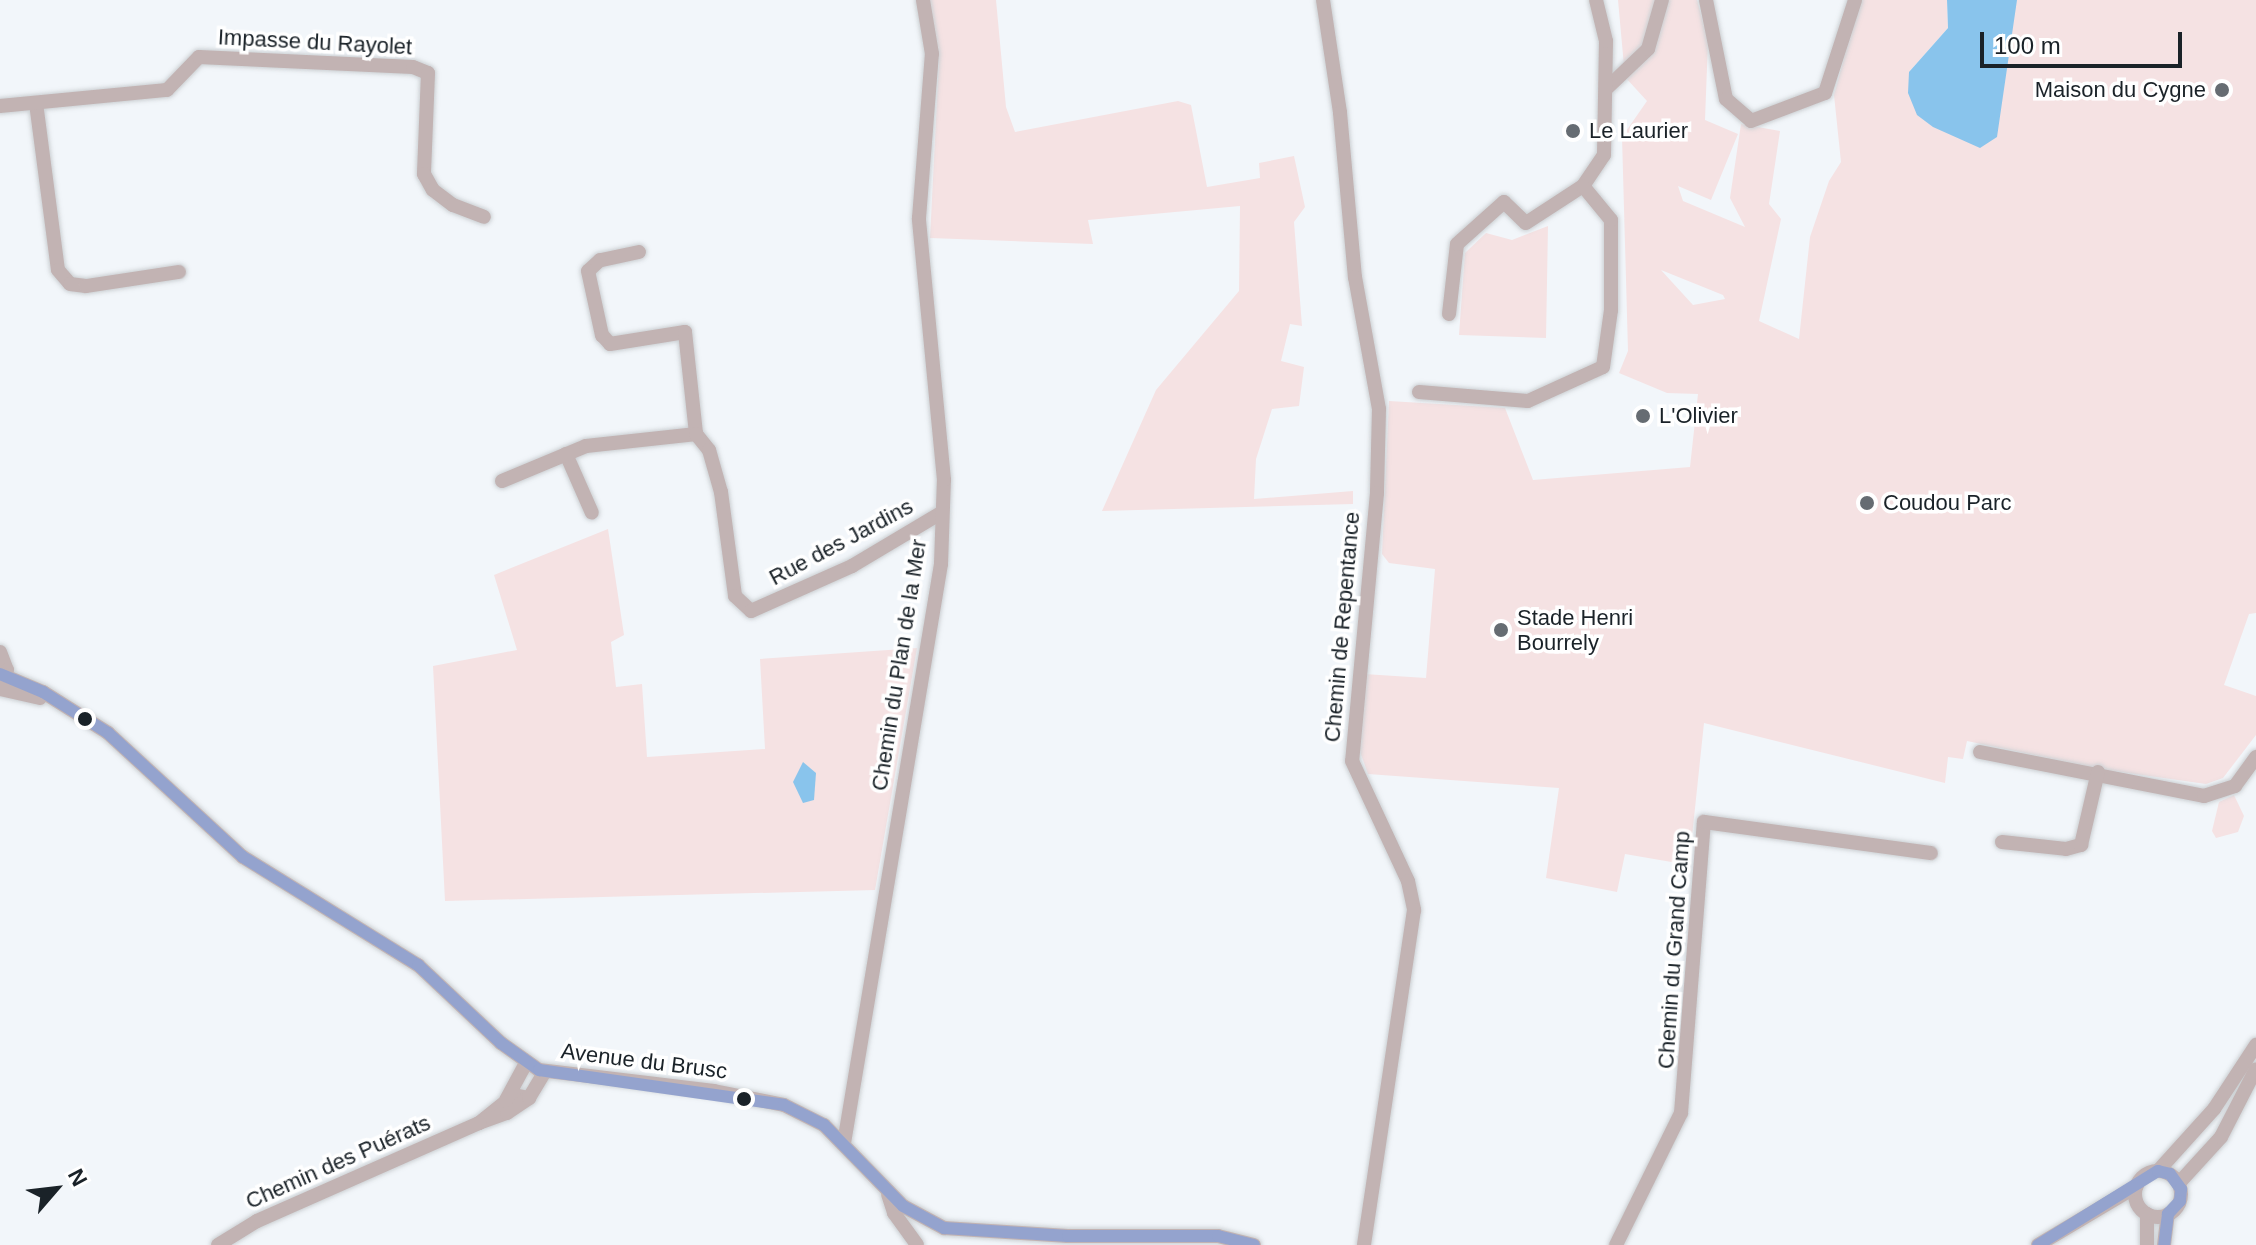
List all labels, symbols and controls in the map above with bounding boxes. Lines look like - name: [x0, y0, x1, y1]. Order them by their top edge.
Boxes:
- scale bar: [1984, 16, 2186, 66]
- street label: Impasse du Rayolet: [217, 24, 413, 60]
- text: 100 m: [1994, 32, 2061, 59]
- place label: Maison du Cygne: [2035, 77, 2206, 103]
- marker: Maison du Cygne: [2213, 81, 2231, 99]
- place label: Le Laurier: [1589, 118, 1688, 144]
- marker: Le Laurier: [1564, 122, 1582, 140]
- place label: L'Olivier: [1659, 403, 1738, 429]
- marker: L'Olivier: [1634, 407, 1652, 425]
- place label: Coudou Parc: [1883, 490, 2011, 516]
- street label: Rue des Jardins: [765, 493, 917, 591]
- marker: Coudou Parc: [1858, 494, 1876, 512]
- street label: Chemin de Repentance: [1319, 511, 1365, 743]
- street label: Chemin du Plan de la Mer: [866, 537, 932, 793]
- place label: Stade Henri Bourrely: [1517, 604, 1633, 656]
- marker: Stade Henri Bourrely: [1492, 621, 1510, 639]
- unlabelled marker: [77, 711, 93, 727]
- street label: Chemin du Grand Camp: [1653, 830, 1695, 1070]
- street label: Avenue du Brusc: [559, 1038, 729, 1084]
- unlabelled marker: [736, 1091, 752, 1107]
- street label: Chemin des Puérats: [242, 1109, 434, 1215]
- north arrow: [16, 1149, 96, 1229]
- text: N: [63, 1165, 92, 1190]

